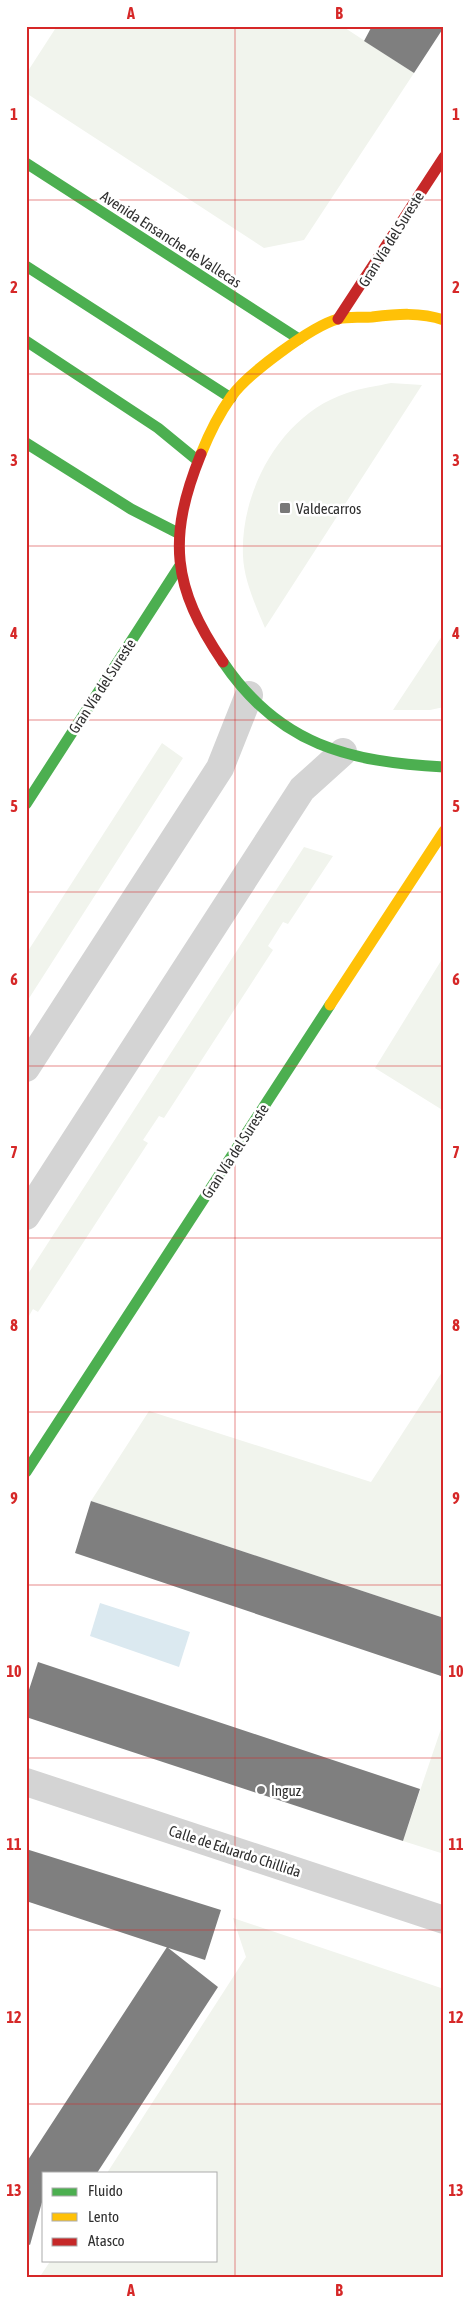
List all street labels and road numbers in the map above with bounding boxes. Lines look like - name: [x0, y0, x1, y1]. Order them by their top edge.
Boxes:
- street label: Avenida Ensanche de Vallecas: [98, 187, 244, 291]
- street label: Gran Vía del Sureste: [355, 188, 427, 290]
- street label: Gran Vía del Sureste: [65, 635, 139, 736]
- street label: Gran Vía del Sureste: [198, 1100, 272, 1201]
- street label: Calle de Eduardo Chillida: [167, 1822, 303, 1880]

